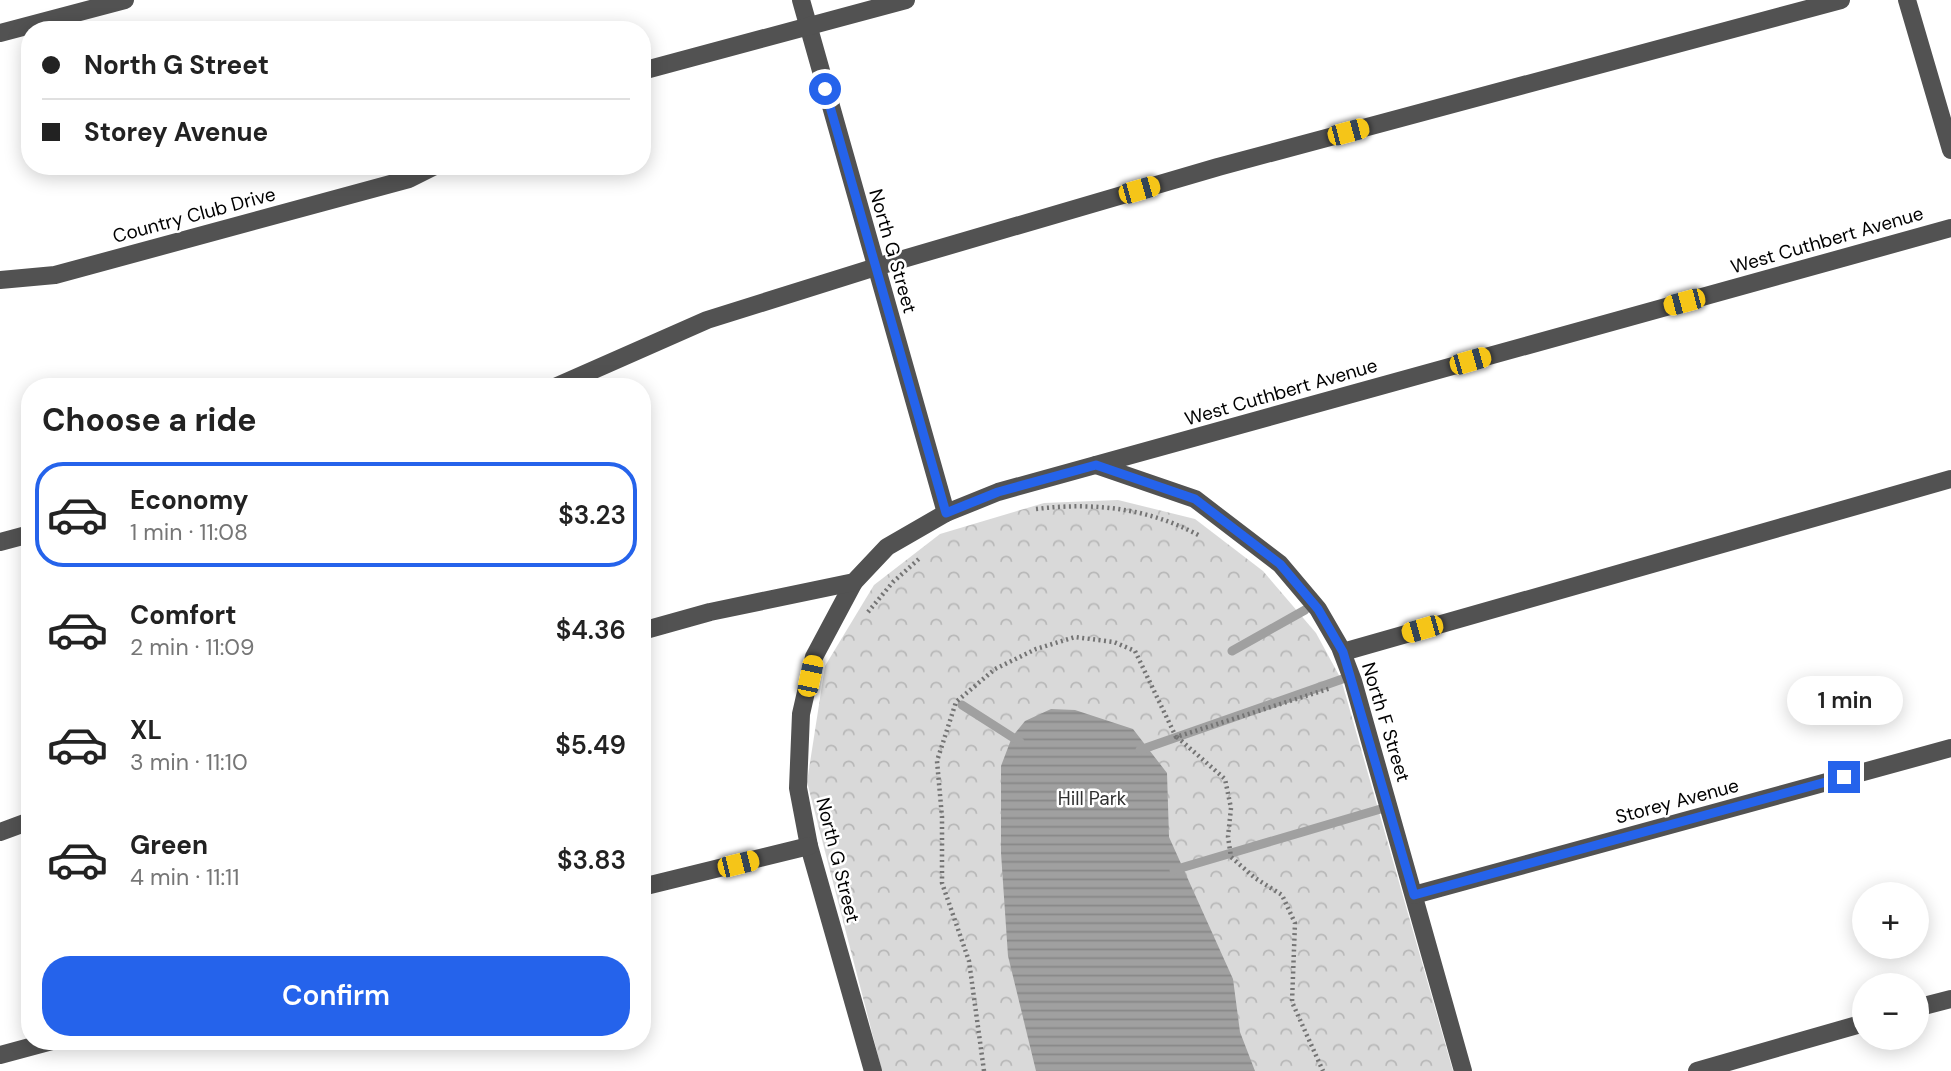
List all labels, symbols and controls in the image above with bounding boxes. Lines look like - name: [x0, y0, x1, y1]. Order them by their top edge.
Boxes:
- text: North G Street: [84, 48, 269, 82]
- route start: [809, 73, 841, 105]
- text: Storey Avenue: [84, 115, 268, 149]
- car: [1325, 116, 1372, 148]
- car: [1116, 174, 1163, 206]
- street label: Country Club Drive: [110, 181, 278, 249]
- street label: North G Street: [863, 186, 923, 316]
- street label: West Cuthbert Avenue: [1728, 200, 1926, 280]
- car: [1661, 286, 1708, 318]
- car: [1447, 345, 1494, 377]
- street label: West Cuthbert Avenue: [1182, 352, 1380, 432]
- text: Choose a ride: [42, 399, 257, 441]
- icon: car: [46, 483, 109, 546]
- text: Economy: [130, 483, 248, 517]
- text: $3.23: [558, 498, 626, 532]
- text: 1 min · 11:08: [130, 517, 248, 547]
- icon: car: [46, 598, 109, 661]
- text: Comfort: [130, 598, 236, 632]
- text: $4.36: [556, 613, 626, 647]
- car: [1399, 613, 1446, 645]
- text: 2 min · 11:09: [130, 632, 255, 662]
- car: [796, 653, 825, 699]
- street label: North F Street: [1356, 659, 1416, 785]
- callout: 1 min: [1786, 676, 1902, 724]
- text: 1 min: [1818, 685, 1872, 715]
- icon: car: [46, 713, 109, 776]
- text: XL: [130, 713, 162, 747]
- text: $5.49: [555, 728, 626, 762]
- text: 3 min · 11:10: [130, 747, 248, 777]
- route end: [1828, 761, 1860, 793]
- street label: Storey Avenue: [1613, 773, 1741, 829]
- park label: Hill Park: [1058, 786, 1127, 811]
- street label: North G Street: [810, 795, 866, 925]
- icon: car: [46, 828, 109, 891]
- text: Green: [130, 828, 208, 862]
- text: $3.83: [557, 843, 626, 877]
- car: [716, 849, 761, 879]
- text: 4 min · 11:11: [130, 862, 239, 892]
- map controls: [1852, 882, 1929, 1050]
- button: +: [1852, 882, 1929, 959]
- button: Confirm: [42, 956, 630, 1036]
- button: −: [1852, 973, 1929, 1050]

